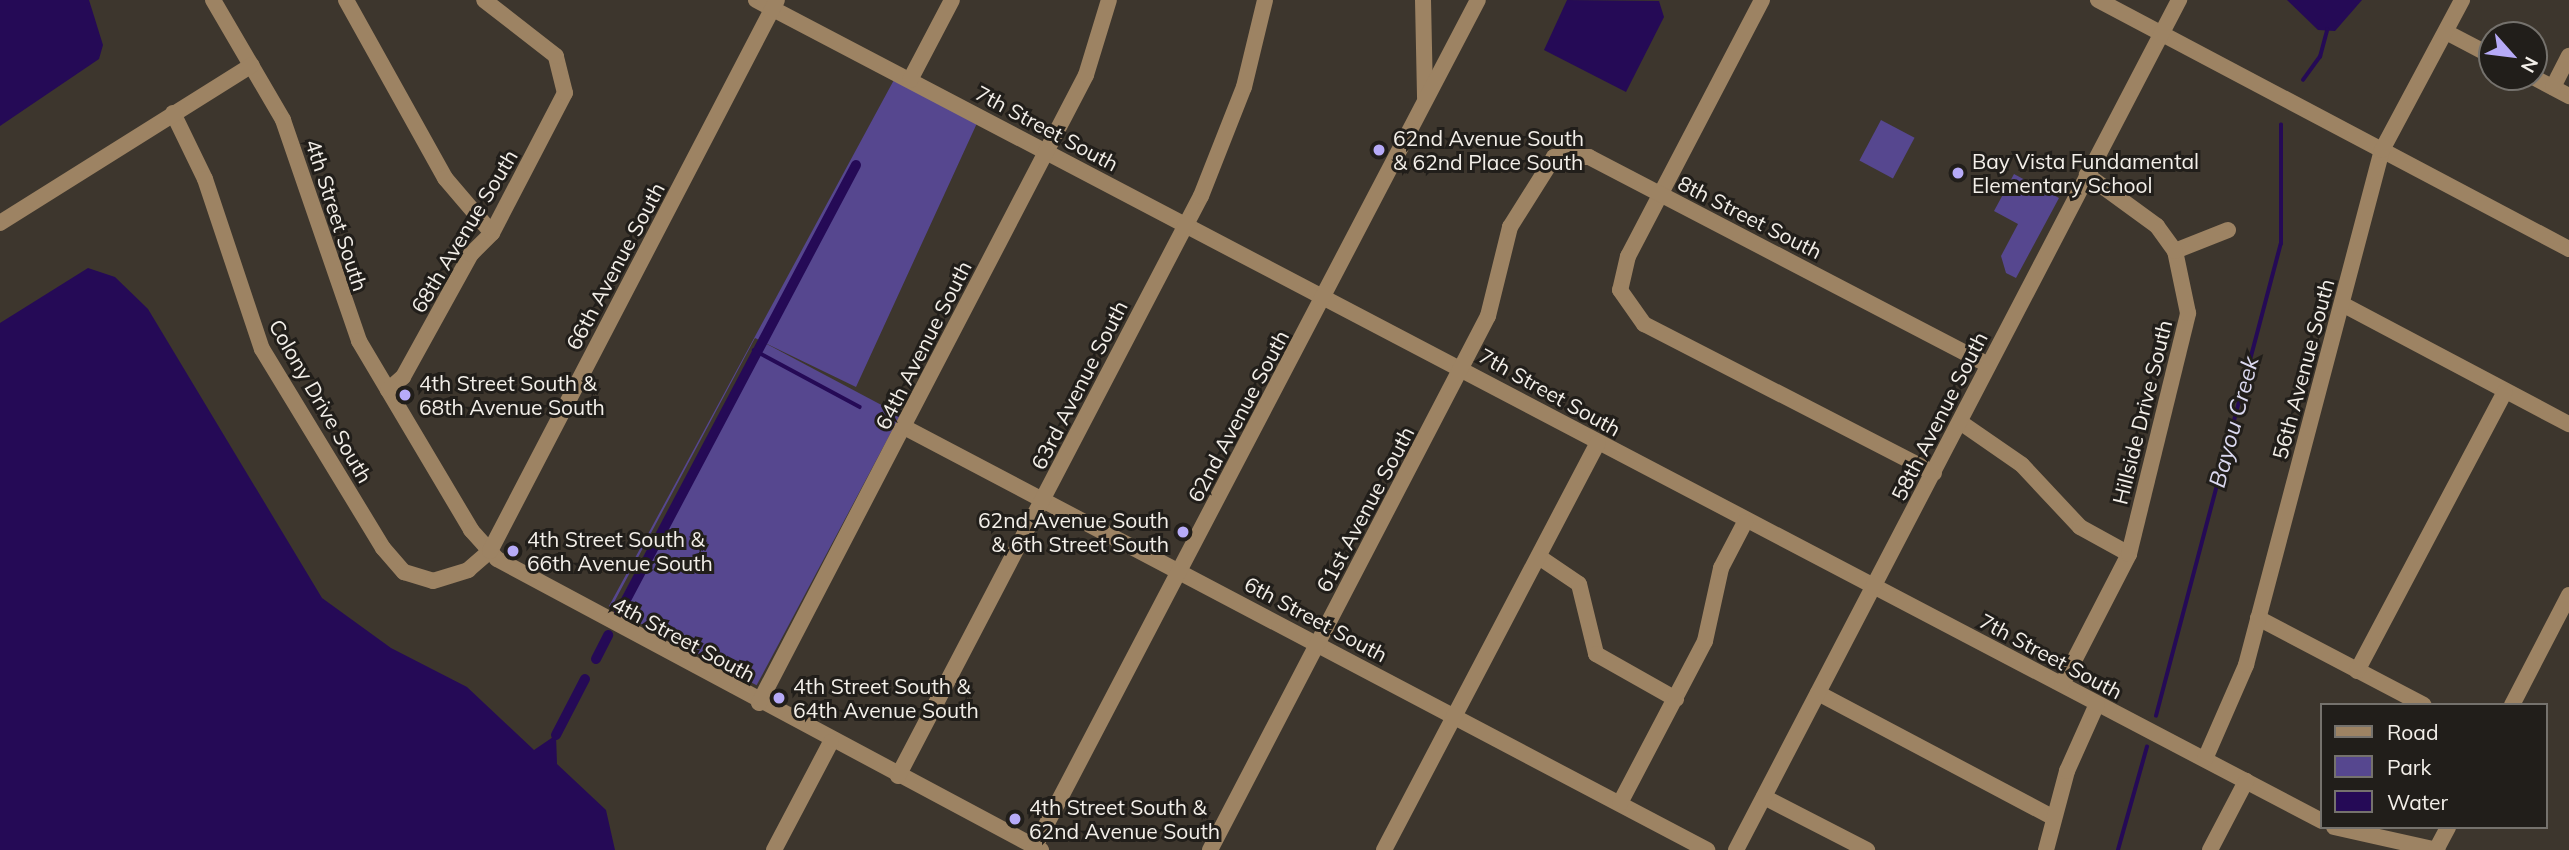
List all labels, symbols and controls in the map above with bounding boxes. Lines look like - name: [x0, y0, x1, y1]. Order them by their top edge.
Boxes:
- north arrow: [2478, 21, 2548, 91]
- text: N: [2516, 53, 2544, 77]
- street label: 7th Street South: [971, 80, 1123, 176]
- place label: 62nd Avenue South & 62nd Place South: [1393, 125, 1584, 175]
- street label: 4th Street South: [301, 136, 373, 294]
- marker: 62nd Avenue South & 62nd Place South: [1371, 142, 1387, 158]
- street label: 68th Avenue South: [405, 145, 523, 317]
- place label: Bay Vista Fundamental Elementary School: [1972, 148, 2199, 198]
- marker: Bay Vista Fundamental Elementary School: [1950, 165, 1966, 181]
- street label: 8th Street South: [1674, 170, 1826, 264]
- street label: 66th Avenue South: [560, 178, 670, 354]
- street label: 64th Avenue South: [870, 256, 976, 434]
- street label: 56th Avenue South: [2267, 276, 2339, 462]
- street label: 63rd Avenue South: [1025, 296, 1133, 474]
- street label: Colony Drive South: [264, 315, 378, 487]
- street label: Hillside Drive South: [2107, 317, 2177, 507]
- street label: 62nd Avenue South: [1182, 326, 1294, 506]
- street label: 58th Avenue South: [1886, 327, 1992, 505]
- street label: 7th Street South: [1475, 343, 1625, 441]
- water label: Bayou Creek: [2203, 353, 2265, 491]
- place label: 4th Street South & 68th Avenue South: [419, 370, 605, 420]
- marker: 4th Street South & 68th Avenue South: [397, 387, 413, 403]
- street label: 61st Avenue South: [1311, 422, 1419, 596]
- place label: 62nd Avenue South & 6th Street South: [978, 507, 1169, 557]
- marker: 62nd Avenue South & 6th Street South: [1175, 524, 1191, 540]
- place label: 4th Street South & 66th Avenue South: [527, 526, 713, 576]
- marker: 4th Street South & 66th Avenue South: [505, 543, 521, 559]
- street label: 6th Street South: [1240, 571, 1392, 667]
- street label: 4th Street South: [608, 591, 760, 687]
- street label: 7th Street South: [1975, 608, 2127, 704]
- place label: 4th Street South & 64th Avenue South: [793, 673, 979, 723]
- marker: 4th Street South & 64th Avenue South: [771, 690, 787, 706]
- legend: [2320, 703, 2548, 829]
- text: Road: [2387, 719, 2438, 745]
- text: Park: [2387, 754, 2431, 780]
- text: Water: [2387, 789, 2448, 815]
- place label: 4th Street South & 62nd Avenue South: [1029, 794, 1220, 844]
- marker: 4th Street South & 62nd Avenue South: [1007, 811, 1023, 827]

